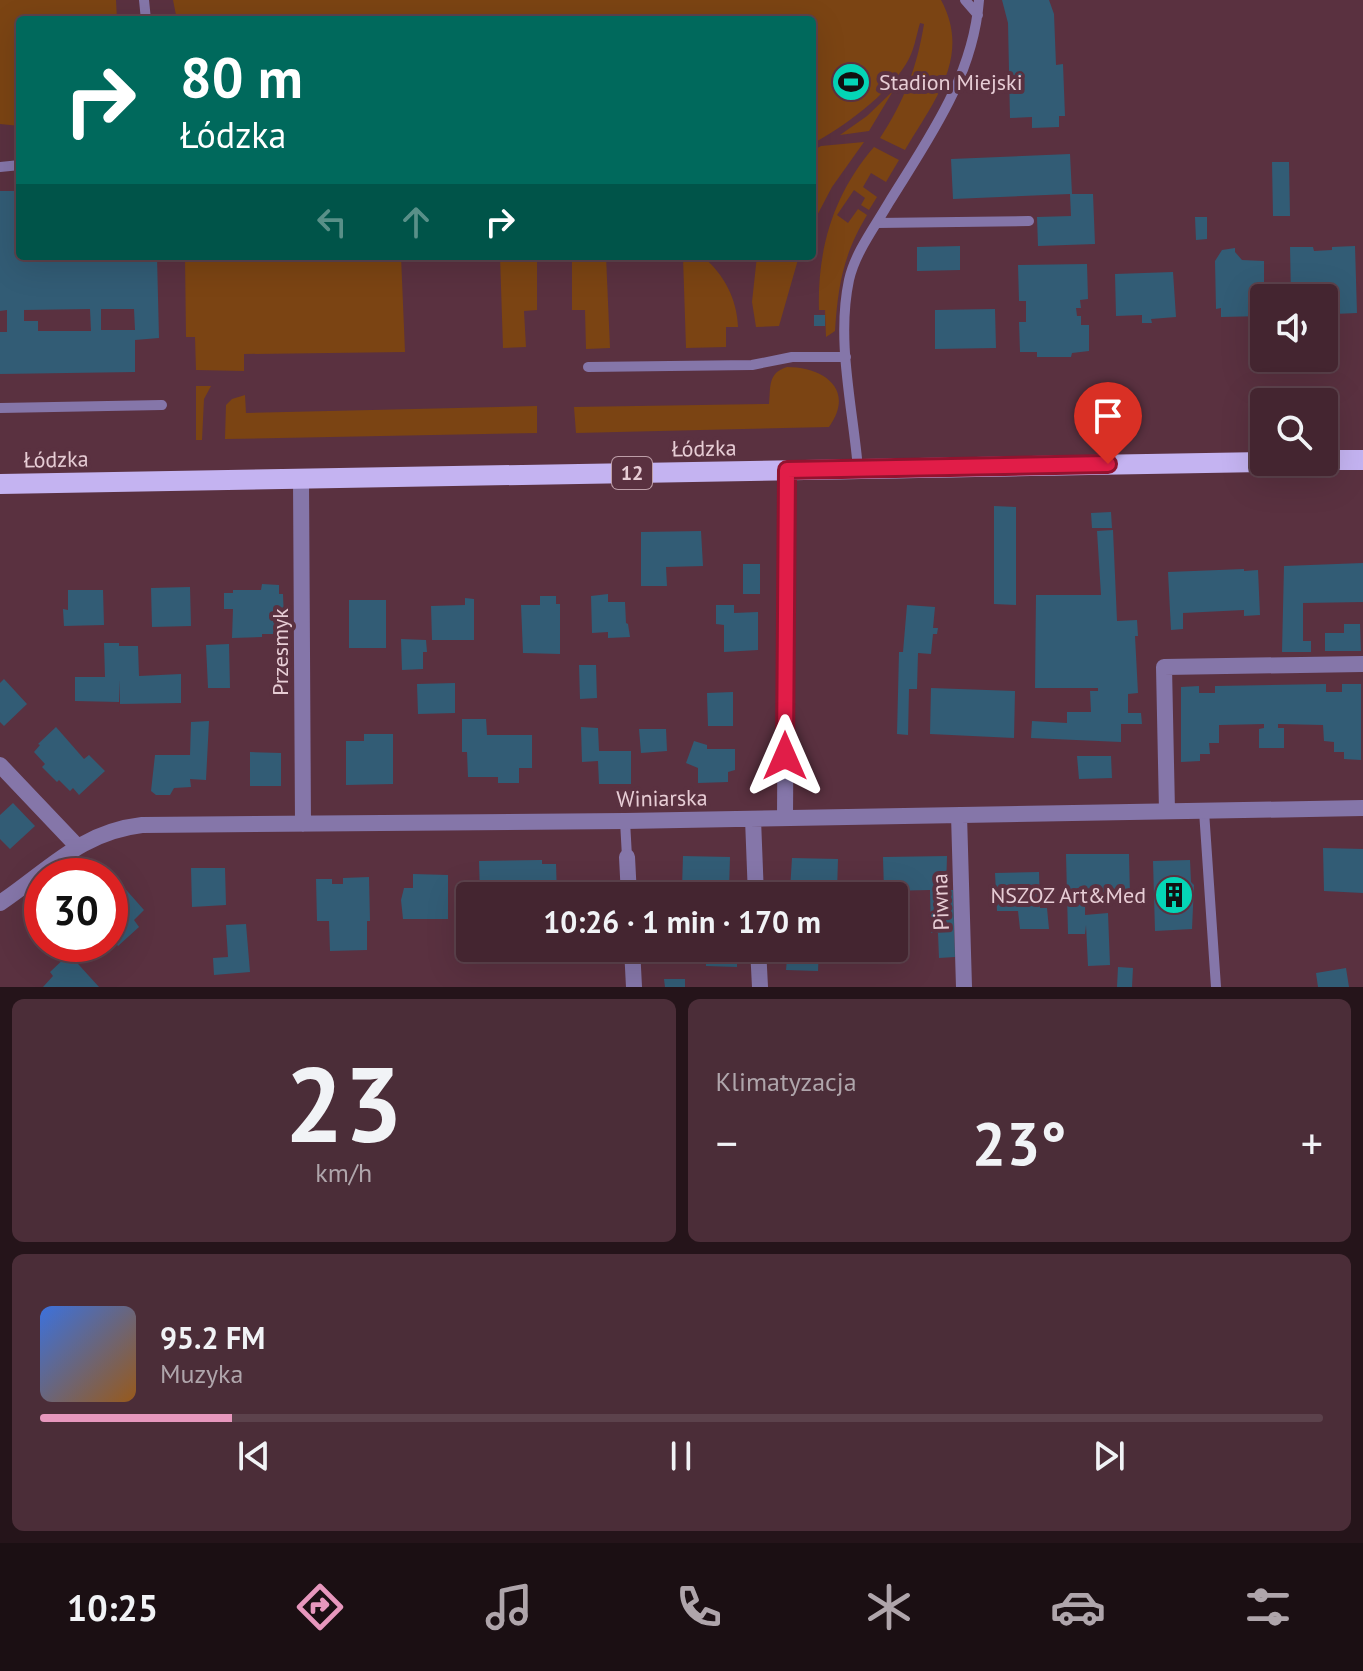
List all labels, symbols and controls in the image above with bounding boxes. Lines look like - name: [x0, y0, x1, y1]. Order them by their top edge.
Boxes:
- text: 80 m: [180, 41, 303, 113]
- icon: right: [48, 48, 152, 152]
- sports icon: Stadion Miejski: [830, 61, 872, 103]
- place label: Stadion Miejski: [879, 68, 1023, 96]
- text: Łódzka: [180, 111, 286, 158]
- icon: left: [310, 200, 354, 244]
- icon: ahead: [394, 200, 438, 244]
- icon: right: [478, 200, 522, 244]
- map controls: [1250, 284, 1338, 476]
- button: sound: [1250, 284, 1338, 372]
- pin: [1074, 382, 1142, 464]
- button: search: [1250, 388, 1338, 476]
- icon: arrive: [1086, 394, 1130, 438]
- street label: Łódzka: [671, 433, 737, 463]
- street label: Łódzka: [23, 444, 89, 474]
- road number: 12: [612, 457, 652, 489]
- street label: Przesmyk: [266, 608, 294, 696]
- position arrow: [743, 714, 827, 798]
- street label: Winiarska: [616, 783, 708, 813]
- speed limit sign: 30: [24, 858, 128, 962]
- street label: Piwna: [925, 873, 955, 931]
- building icon: NSZOZ Art&Med: [1153, 874, 1195, 916]
- place label: NSZOZ Art&Med: [991, 881, 1146, 909]
- text: 10:26 · 1 min · 170 m: [543, 902, 821, 941]
- text: 23: [285, 1036, 403, 1171]
- text: Klimatyzacja: [716, 1065, 857, 1098]
- text: 23°: [972, 1104, 1066, 1182]
- text: −: [716, 1114, 738, 1171]
- text: +: [1301, 1114, 1323, 1171]
- text: km/h: [315, 1156, 372, 1189]
- text: 95.2 FM: [160, 1318, 265, 1357]
- text: Muzyka: [160, 1357, 243, 1390]
- icon: previous: [232, 1434, 276, 1478]
- icon: pause: [659, 1434, 703, 1478]
- icon: next: [1087, 1434, 1131, 1478]
- icon: directions: [292, 1579, 348, 1635]
- icon: music: [481, 1579, 537, 1635]
- icon: phone: [671, 1579, 727, 1635]
- icon: climate: [861, 1579, 917, 1635]
- icon: car: [1050, 1579, 1106, 1635]
- icon: filters: [1240, 1579, 1296, 1635]
- text: 10:25: [67, 1584, 158, 1631]

